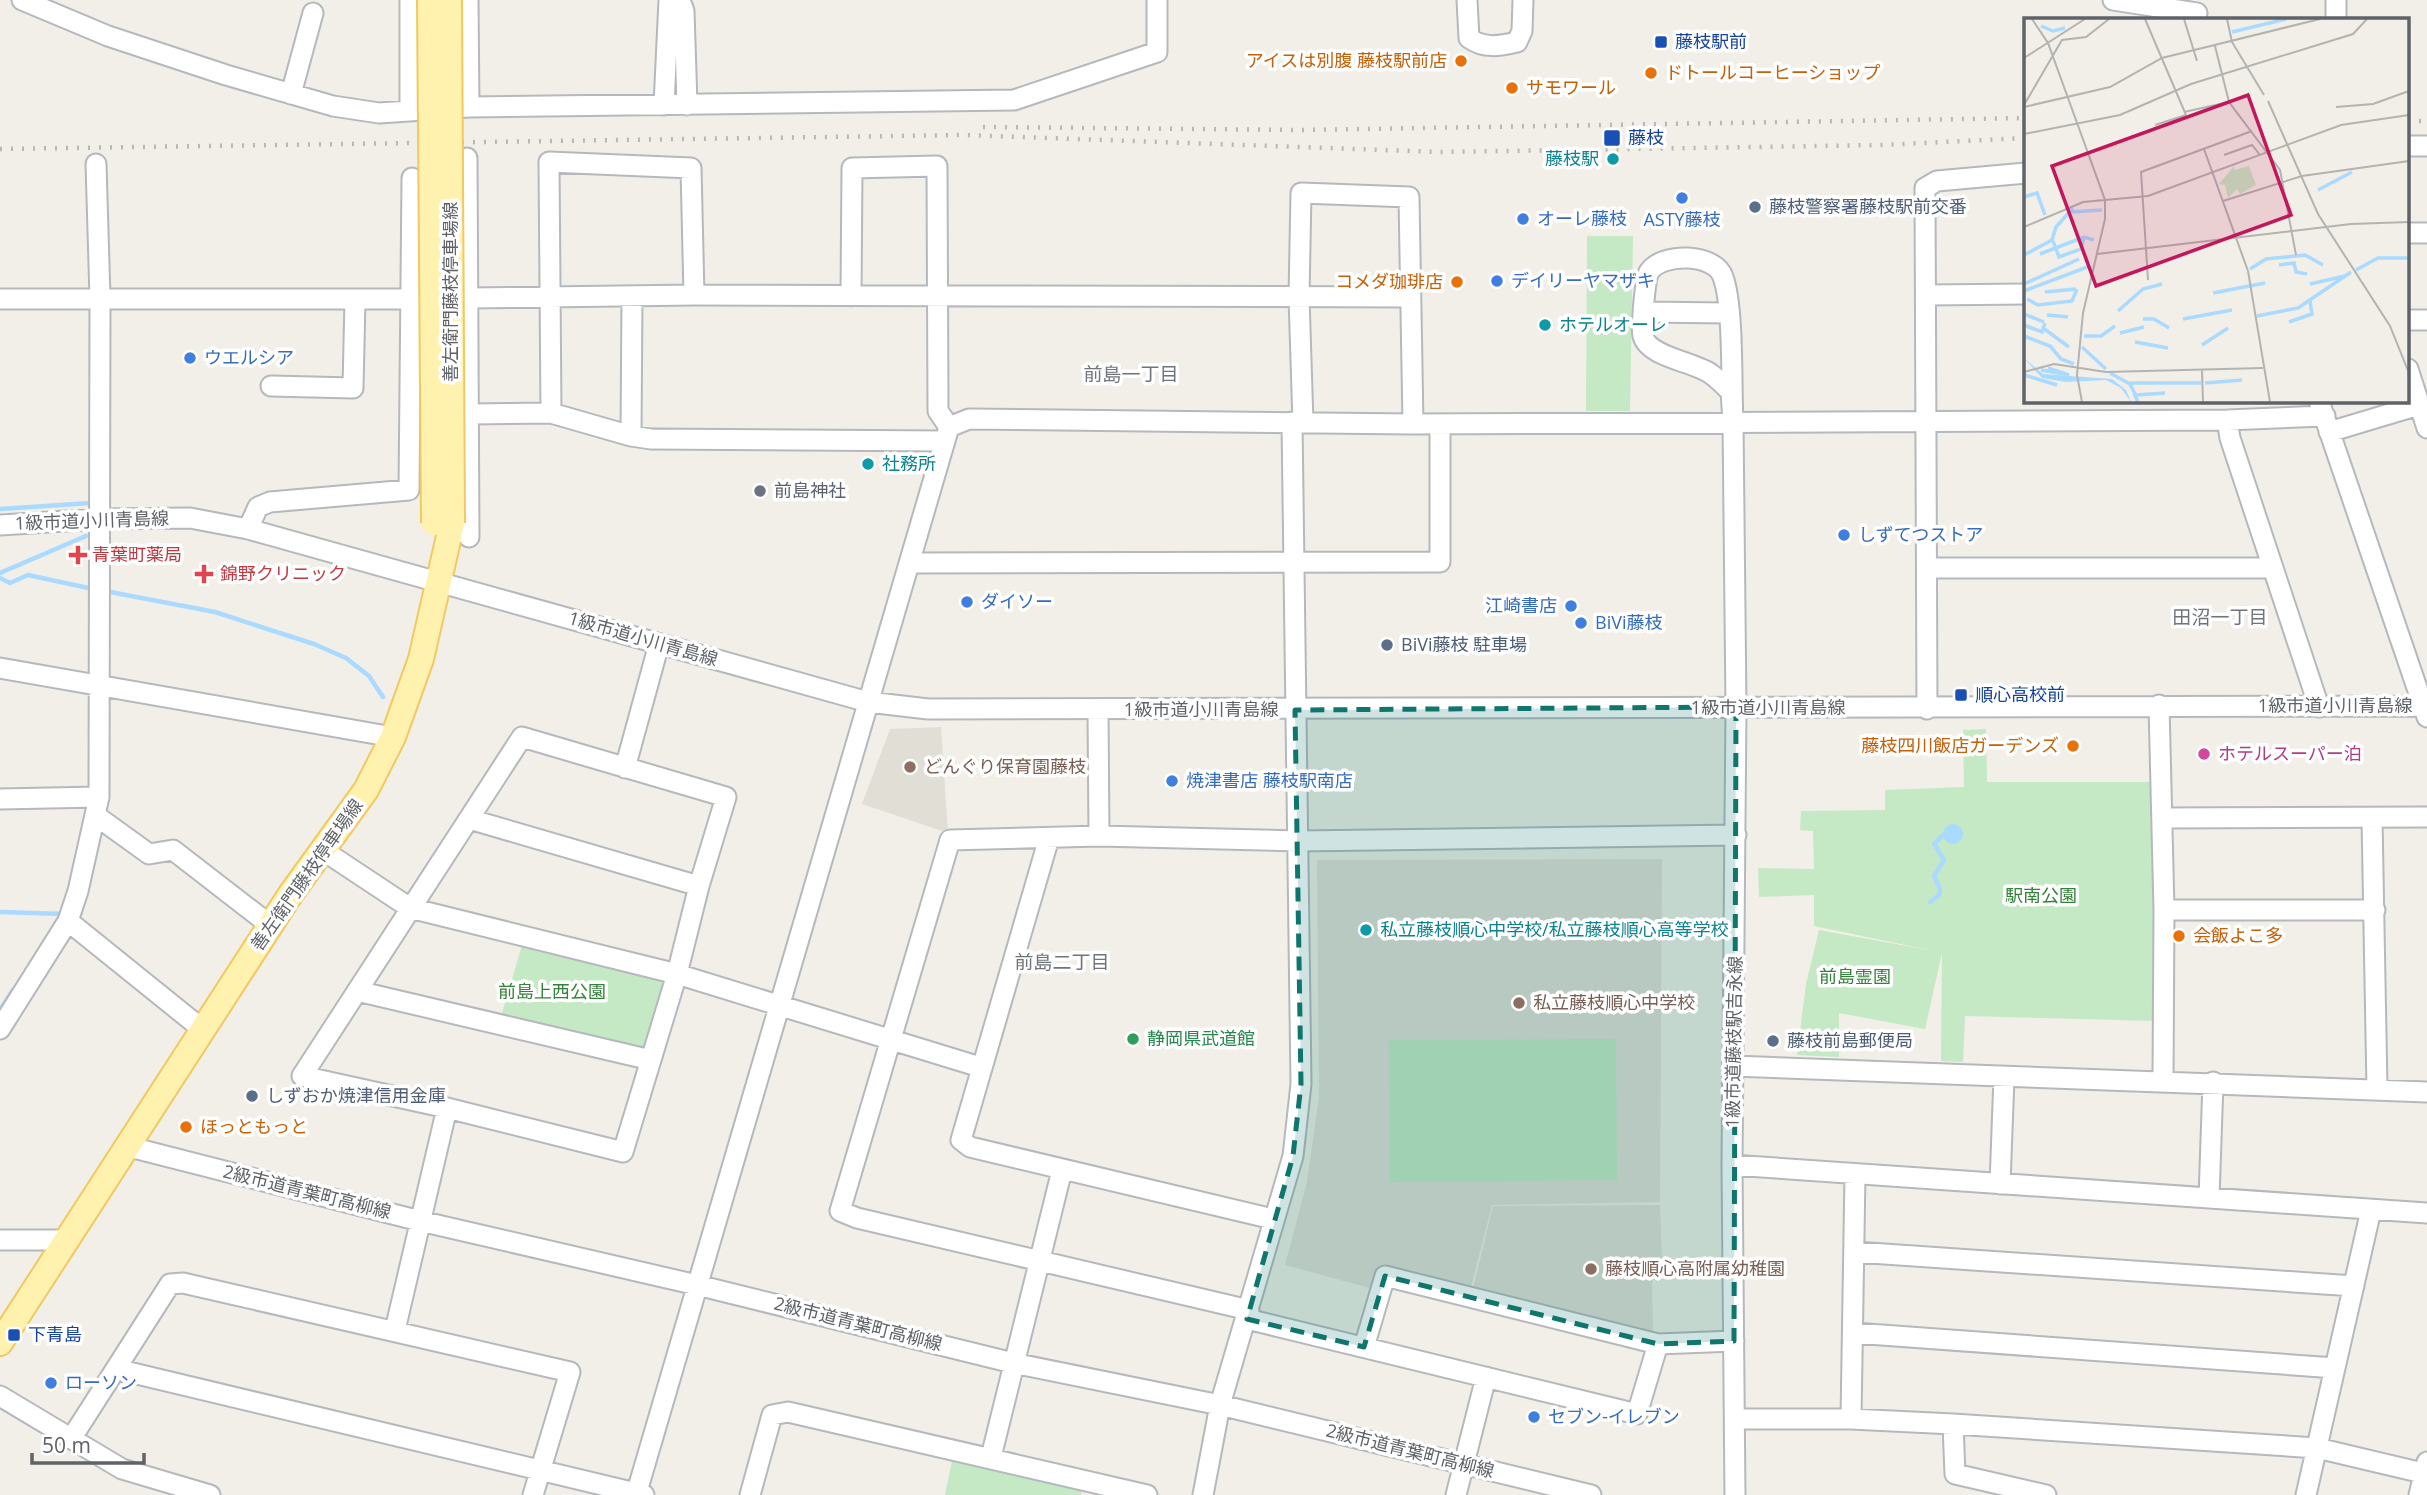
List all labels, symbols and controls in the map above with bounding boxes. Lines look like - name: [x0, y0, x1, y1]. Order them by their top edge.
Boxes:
- inset map: [2024, 18, 2410, 402]
- place label: 藤枝駅前: [1675, 29, 1747, 53]
- marker: 藤枝駅前: [1653, 34, 1669, 50]
- place label: アイスは別腹 藤枝駅前店: [1246, 48, 1447, 72]
- marker: アイスは別腹 藤枝駅前店: [1453, 53, 1469, 69]
- place label: ドトールコーヒーショップ: [1665, 60, 1880, 84]
- marker: ドトールコーヒーショップ: [1643, 65, 1659, 81]
- place label: サモワール: [1526, 75, 1616, 99]
- marker: サモワール: [1504, 80, 1520, 96]
- place label: 藤枝: [1628, 125, 1664, 149]
- marker: 藤枝: [1602, 128, 1622, 148]
- place label: 藤枝駅: [1545, 146, 1599, 170]
- marker: 藤枝駅: [1605, 151, 1621, 167]
- marker: ASTY藤枝: [1674, 190, 1690, 206]
- place label: 藤枝警察署藤枝駅前交番: [1769, 194, 1967, 218]
- marker: 藤枝警察署藤枝駅前交番: [1747, 199, 1763, 215]
- street label: 善左衛門藤枝停車場線: [438, 202, 462, 382]
- place label: オーレ藤枝: [1537, 206, 1627, 230]
- place label: ASTY藤枝: [1643, 207, 1721, 231]
- marker: オーレ藤枝: [1515, 211, 1531, 227]
- place label: デイリーヤマザキ: [1511, 268, 1655, 292]
- place label: コメダ珈琲店: [1335, 269, 1443, 293]
- marker: デイリーヤマザキ: [1489, 273, 1505, 289]
- marker: コメダ珈琲店: [1449, 274, 1465, 290]
- place label: ホテルオーレ: [1559, 312, 1667, 336]
- marker: ホテルオーレ: [1537, 317, 1553, 333]
- place label: ウエルシア: [204, 345, 294, 369]
- marker: ウエルシア: [182, 350, 198, 366]
- district label: 前島一丁目: [1083, 361, 1179, 387]
- place label: 社務所: [882, 451, 936, 475]
- marker: 社務所: [860, 456, 876, 472]
- place label: 前島神社: [774, 478, 846, 502]
- marker: 前島神社: [752, 483, 768, 499]
- street label: 1級市道小川青島線: [14, 505, 169, 535]
- place label: しずてつストア: [1858, 522, 1983, 546]
- marker: しずてつストア: [1836, 527, 1852, 543]
- place label: 青葉町薬局: [92, 542, 182, 566]
- marker: 青葉町薬局: [70, 547, 86, 563]
- place label: 錦野クリニック: [220, 561, 346, 585]
- marker: 錦野クリニック: [194, 564, 214, 584]
- place label: ダイソー: [981, 589, 1053, 613]
- place label: 江崎書店: [1485, 593, 1557, 617]
- marker: ダイソー: [959, 594, 975, 610]
- marker: 江崎書店: [1563, 598, 1579, 614]
- district label: 田沼一丁目: [2172, 604, 2268, 630]
- street label: 1級市道小川青島線: [566, 605, 721, 671]
- place label: BiVi藤枝: [1595, 610, 1662, 634]
- marker: BiVi藤枝: [1573, 615, 1589, 631]
- place label: BiVi藤枝 駐車場: [1401, 632, 1527, 656]
- marker: BiVi藤枝 駐車場: [1379, 637, 1395, 653]
- place label: 順心高校前: [1975, 682, 2065, 706]
- marker: 順心高校前: [1953, 687, 1969, 703]
- street label: 1級市道小川青島線: [2258, 693, 2412, 717]
- street label: 1級市道小川青島線: [1691, 695, 1845, 719]
- street label: 1級市道小川青島線: [1124, 697, 1278, 721]
- place label: 藤枝四川飯店ガーデンズ: [1861, 733, 2059, 757]
- marker: 藤枝四川飯店ガーデンズ: [2065, 738, 2081, 754]
- place label: ホテルスーパー泊: [2218, 741, 2362, 765]
- marker: ホテルスーパー泊: [2196, 746, 2212, 762]
- place label: どんぐり保育園藤枝: [924, 754, 1086, 778]
- marker: どんぐり保育園藤枝: [902, 759, 918, 775]
- place label: 焼津書店 藤枝駅南店: [1186, 768, 1353, 792]
- marker: 焼津書店 藤枝駅南店: [1164, 773, 1180, 789]
- street label: 善左衛門藤枝停車場線: [245, 794, 368, 955]
- park label: 駅南公園: [2005, 883, 2077, 907]
- place label: 私立藤枝順心中学校/私立藤枝順心高等学校: [1380, 917, 1729, 941]
- marker: 私立藤枝順心中学校/私立藤枝順心高等学校: [1358, 922, 1374, 938]
- place label: 会飯よこ多: [2193, 923, 2283, 947]
- marker: 会飯よこ多: [2171, 928, 2187, 944]
- district label: 前島二丁目: [1014, 949, 1110, 975]
- street label: 1級市道藤枝駅吉永線: [1719, 956, 1747, 1128]
- park label: 前島霊園: [1819, 964, 1891, 988]
- park label: 前島上西公園: [498, 979, 606, 1003]
- place label: 私立藤枝順心中学校: [1533, 990, 1695, 1014]
- marker: 私立藤枝順心中学校: [1511, 995, 1527, 1011]
- place label: 静岡県武道館: [1147, 1026, 1255, 1050]
- place label: 藤枝前島郵便局: [1787, 1028, 1913, 1052]
- marker: 静岡県武道館: [1125, 1031, 1141, 1047]
- marker: 藤枝前島郵便局: [1765, 1033, 1781, 1049]
- place label: しずおか焼津信用金庫: [266, 1083, 446, 1107]
- marker: しずおか焼津信用金庫: [244, 1088, 260, 1104]
- place label: ほっともっと: [200, 1114, 308, 1138]
- marker: ほっともっと: [178, 1119, 194, 1135]
- street label: 2級市道青葉町高柳線: [221, 1159, 394, 1224]
- place label: 藤枝順心高附属幼稚園: [1605, 1256, 1785, 1280]
- marker: 藤枝順心高附属幼稚園: [1583, 1261, 1599, 1277]
- street label: 2級市道青葉町高柳線: [772, 1291, 945, 1356]
- place label: 下青島: [28, 1322, 82, 1346]
- marker: 下青島: [6, 1327, 22, 1343]
- place label: ローソン: [65, 1370, 137, 1394]
- marker: ローソン: [43, 1375, 59, 1391]
- place label: セブン-イレブン: [1548, 1404, 1680, 1428]
- marker: セブン-イレブン: [1526, 1409, 1542, 1425]
- street label: 2級市道青葉町高柳線: [1324, 1418, 1497, 1483]
- scale bar: [32, 1422, 144, 1466]
- text: 50 m: [42, 1431, 91, 1459]

